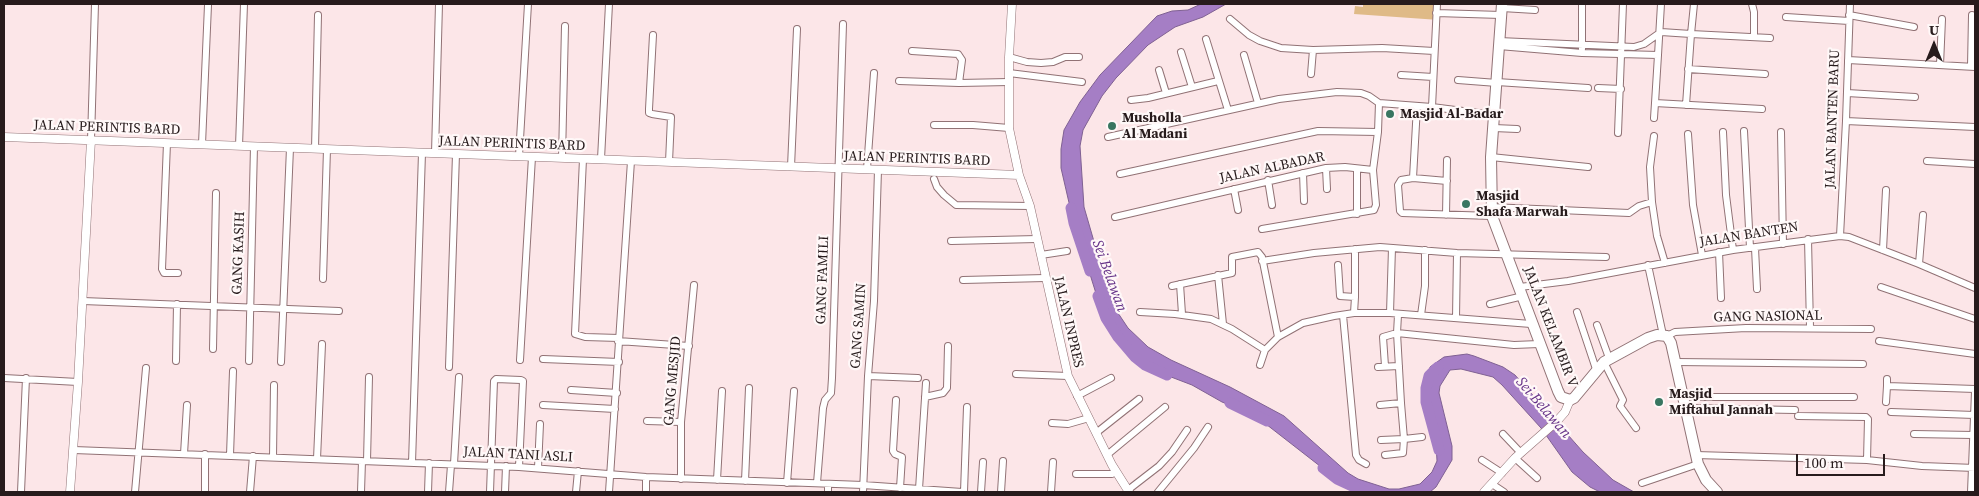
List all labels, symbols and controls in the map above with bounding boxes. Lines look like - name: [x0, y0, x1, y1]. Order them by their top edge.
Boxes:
- north arrow: [1909, 20, 1959, 70]
- text: U: [1929, 20, 1939, 40]
- street label: JALAN BANTEN BARU: [1822, 49, 1844, 189]
- place label: Masjid Al-Badar: [1400, 106, 1503, 122]
- marker: Masjid Al-Badar: [1384, 108, 1396, 120]
- place label: Musholla Al Madani: [1122, 110, 1187, 142]
- street label: JALAN PERINTIS BARD: [33, 117, 181, 139]
- marker: Musholla Al Madani: [1106, 120, 1118, 132]
- street label: JALAN PERINTIS BARD: [438, 133, 586, 155]
- street label: JALAN PERINTIS BARD: [843, 148, 991, 170]
- street label: JALAN ALBADAR: [1218, 149, 1326, 187]
- place label: Masjid Shafa Marwah: [1476, 188, 1568, 220]
- marker: Masjid Shafa Marwah: [1460, 198, 1472, 210]
- street label: GANG KASIH: [229, 211, 249, 295]
- street label: JALAN BANTEN: [1698, 219, 1800, 251]
- street label: GANG FAMILI: [813, 235, 833, 325]
- water label: Sei Belawan: [1088, 238, 1130, 314]
- street label: JALAN KELAMBIR V: [1519, 264, 1581, 390]
- street label: JALAN INPRES: [1049, 275, 1087, 369]
- street label: GANG SAMIN: [848, 283, 870, 369]
- street label: GANG NASIONAL: [1713, 308, 1823, 326]
- street label: GANG MESJID: [661, 336, 685, 426]
- water label: Sei Belawan: [1512, 374, 1574, 442]
- place label: Masjid Miftahul Jannah: [1669, 386, 1773, 418]
- marker: Masjid Miftahul Jannah: [1653, 396, 1665, 408]
- street label: JALAN TANI ASLI: [463, 444, 573, 466]
- scale bar: [1799, 444, 1888, 476]
- text: 100 m: [1804, 452, 1844, 473]

